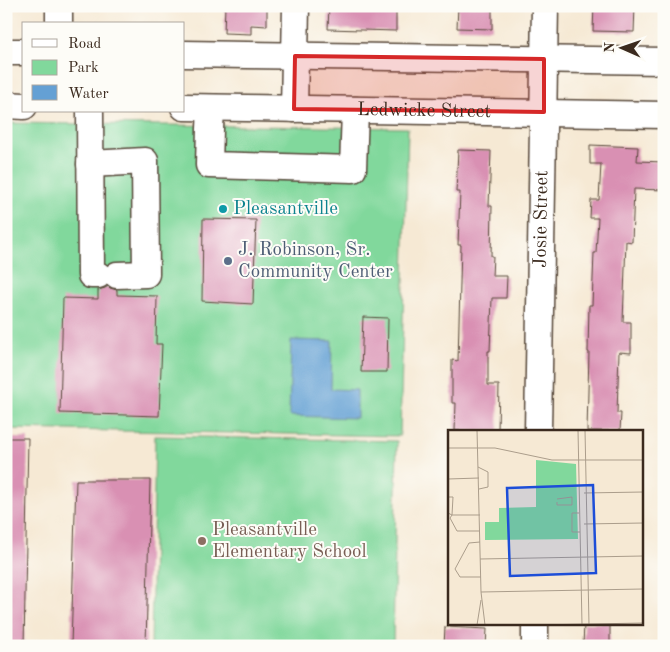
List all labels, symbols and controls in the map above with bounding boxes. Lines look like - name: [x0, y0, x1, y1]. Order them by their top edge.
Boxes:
- legend: [22, 22, 185, 112]
- north arrow: [598, 22, 648, 72]
- text: Road: [68, 37, 102, 52]
- text: N: [603, 42, 617, 53]
- text: Park: [68, 61, 99, 76]
- text: Water: [68, 87, 109, 102]
- street label: Ledwicke Street: [357, 100, 491, 122]
- street label: Josie Street: [531, 170, 552, 268]
- place label: Pleasantville: [233, 200, 338, 219]
- marker: Pleasantville: [217, 203, 229, 215]
- place label: J. Robinson, Sr. Community Center: [238, 241, 393, 282]
- marker: J. Robinson, Sr. Community Center: [222, 255, 234, 267]
- inset map: [448, 430, 642, 624]
- place label: Pleasantville Elementary School: [212, 521, 367, 562]
- marker: Pleasantville Elementary School: [196, 535, 208, 547]

